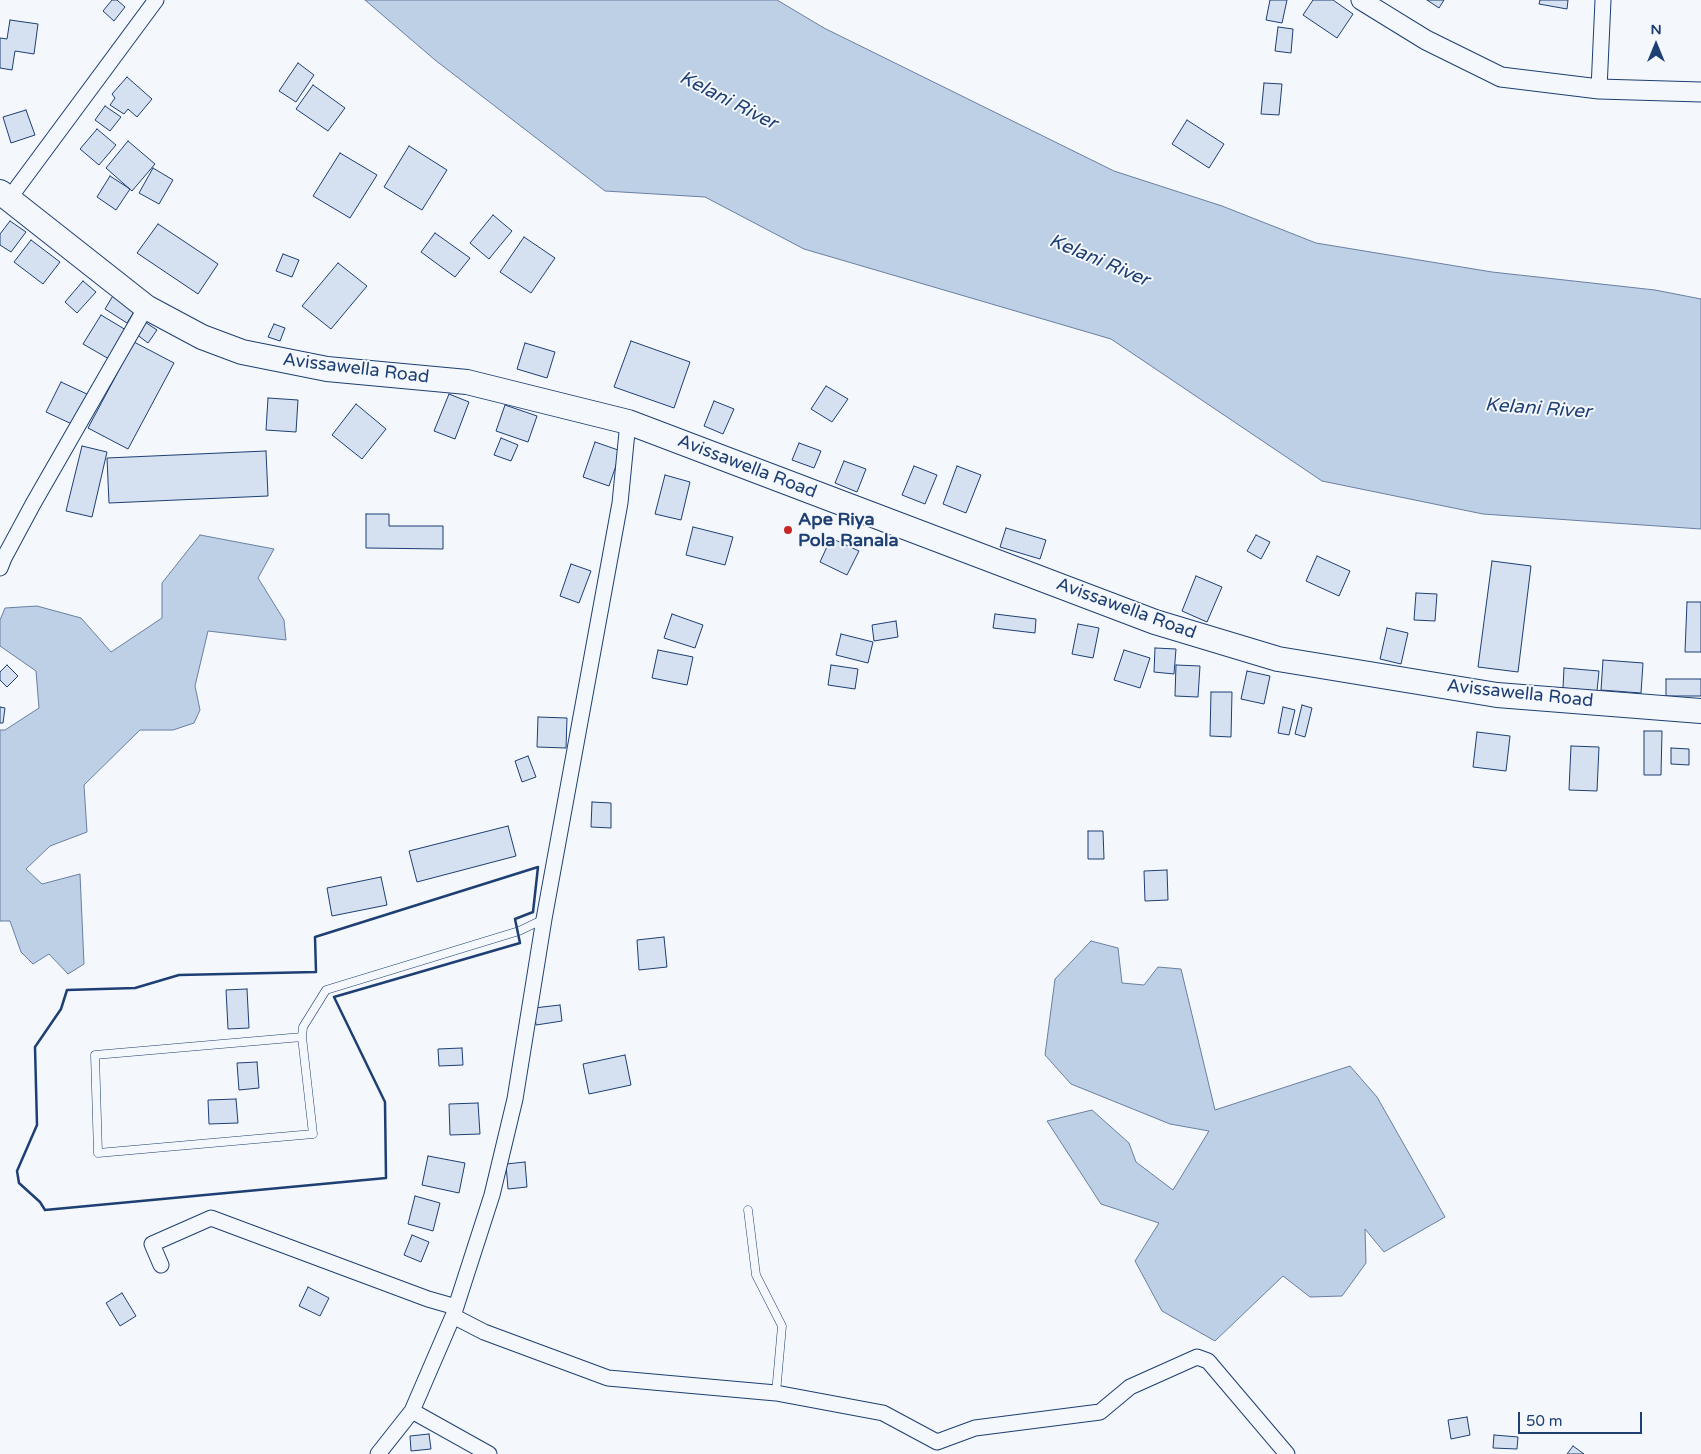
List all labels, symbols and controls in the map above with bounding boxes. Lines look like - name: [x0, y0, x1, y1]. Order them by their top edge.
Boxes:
- north arrow: [1631, 20, 1681, 70]
- text: N: [1650, 21, 1662, 38]
- water label: Kelani River: [675, 67, 781, 135]
- water label: Kelani River: [1046, 230, 1152, 292]
- street label: Avissawella Road: [282, 349, 430, 389]
- water label: Kelani River: [1484, 394, 1592, 424]
- street label: Avissawella Road: [674, 431, 820, 503]
- place label: Ape Riya Pola Ranala: [798, 509, 899, 552]
- marker: Ape Riya Pola Ranala: [782, 524, 794, 536]
- street label: Avissawella Road: [1053, 574, 1199, 644]
- street label: Avissawella Road: [1446, 676, 1594, 712]
- scale bar: [1521, 1402, 1645, 1434]
- text: 50 m: [1526, 1412, 1563, 1430]

